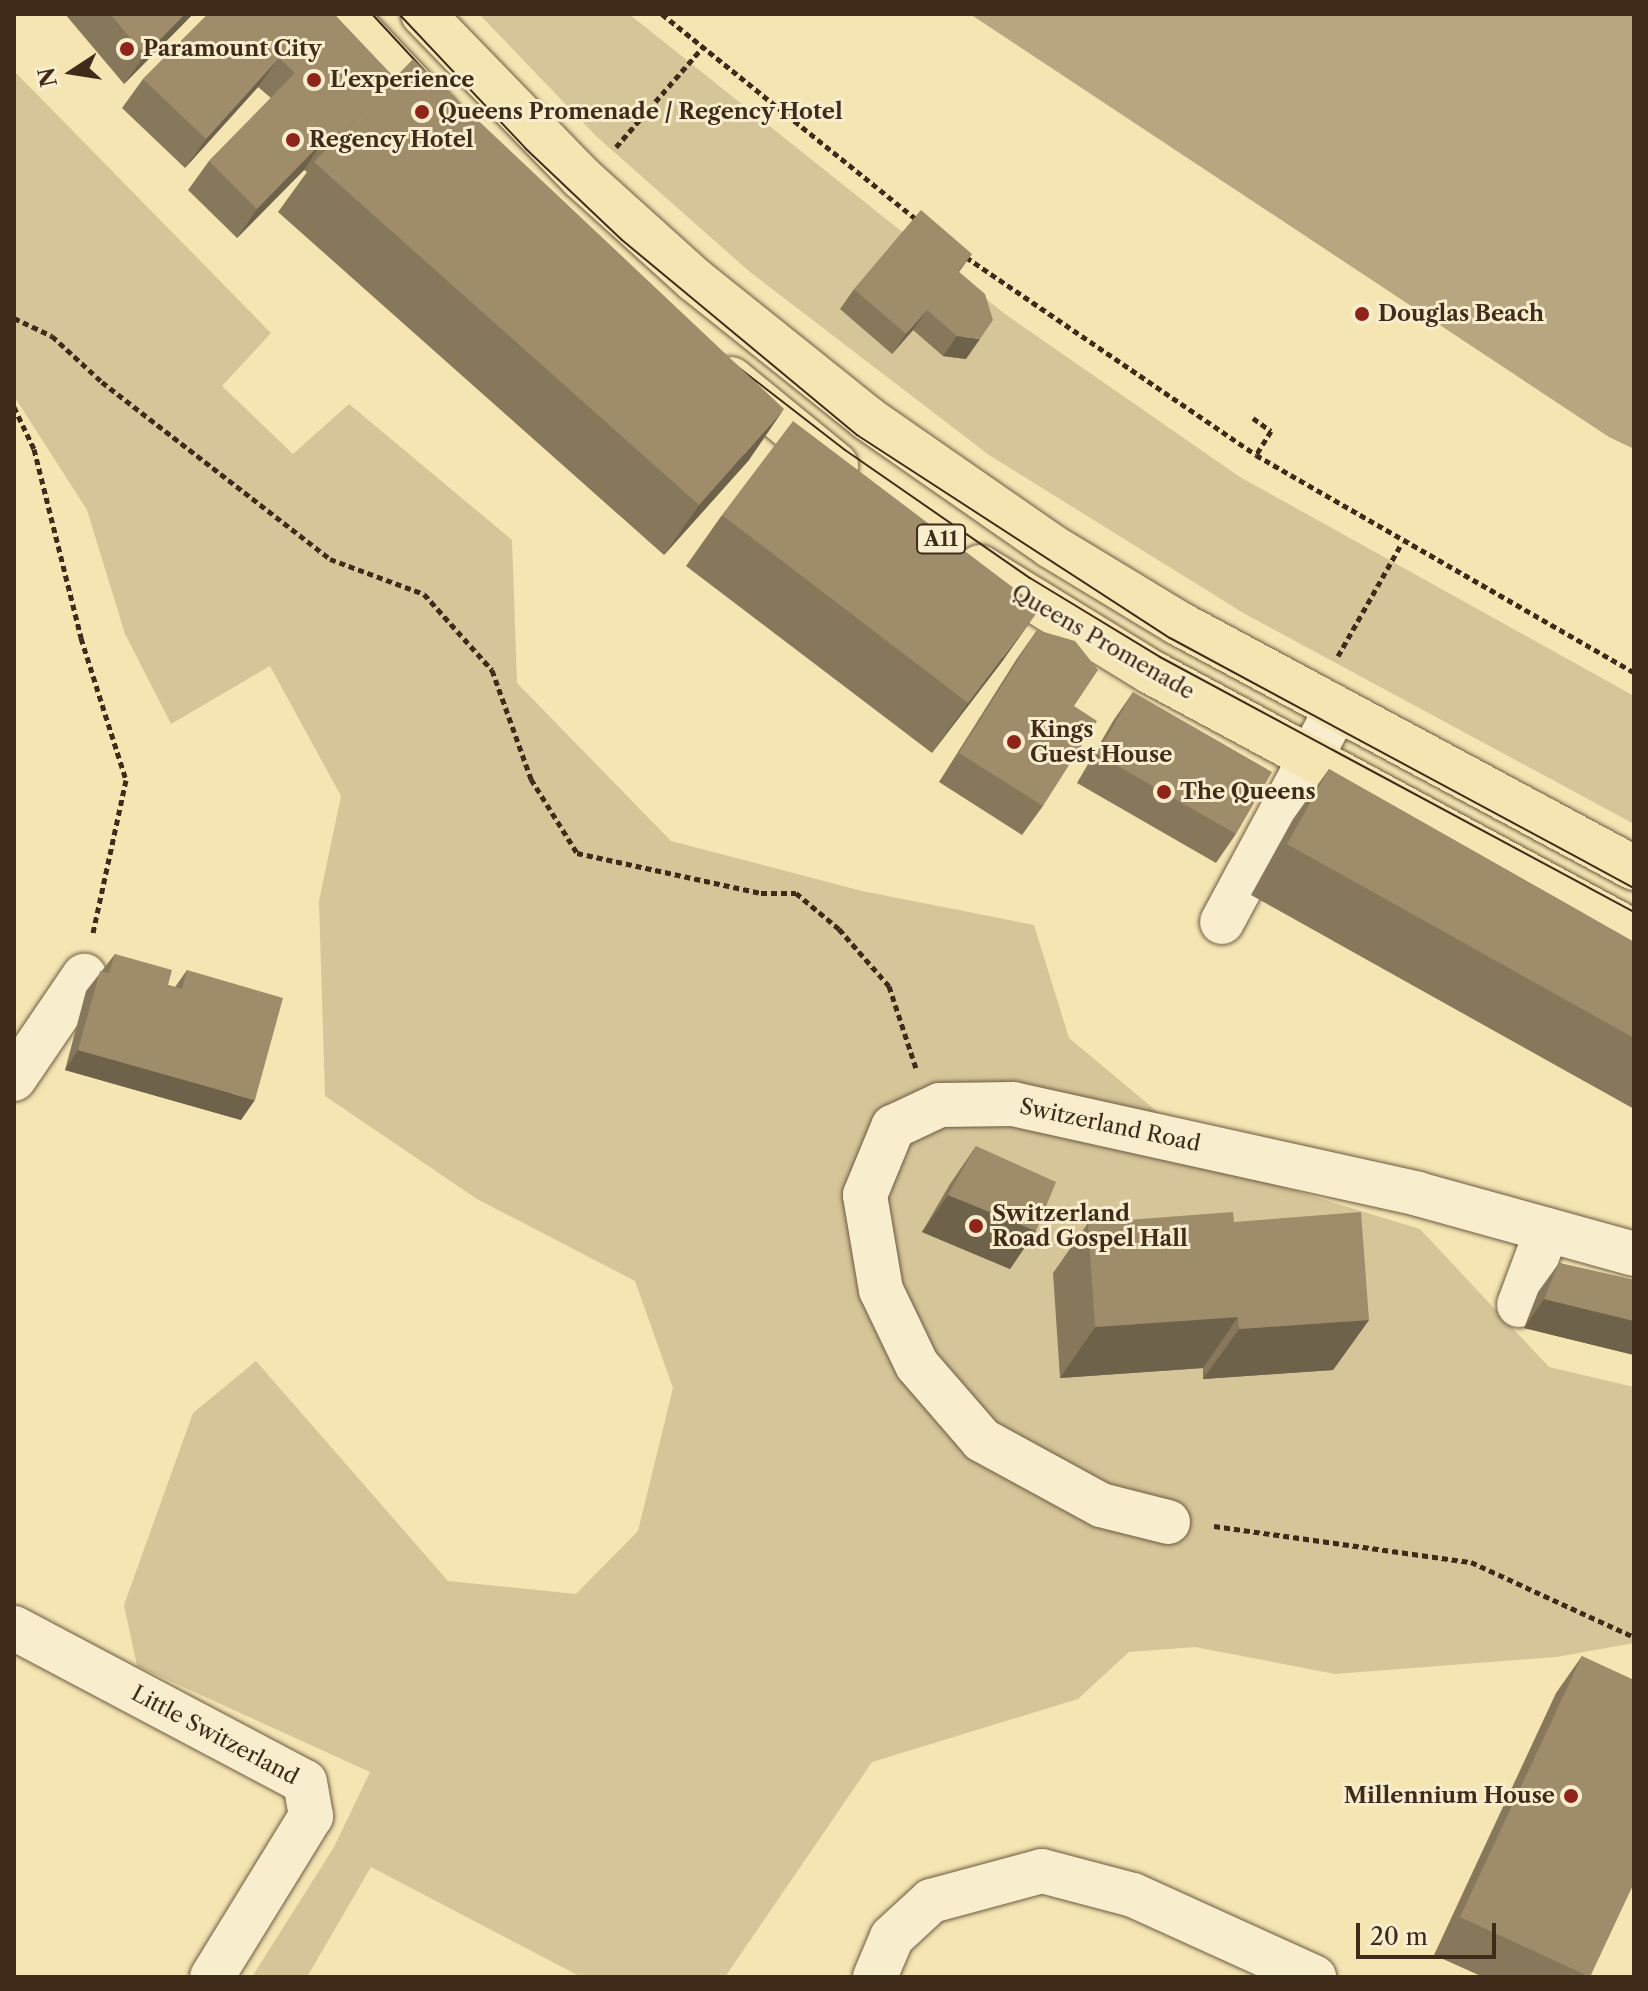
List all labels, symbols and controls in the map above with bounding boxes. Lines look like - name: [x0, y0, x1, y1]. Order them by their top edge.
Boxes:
- north arrow: [32, 32, 112, 112]
- place label: Paramount City: [143, 36, 321, 62]
- marker: Paramount City: [118, 40, 136, 58]
- text: N: [33, 65, 63, 89]
- place label: L'experience: [330, 67, 474, 93]
- marker: L'experience: [305, 71, 323, 89]
- place label: Queens Promenade / Regency Hotel: [438, 99, 843, 125]
- marker: Queens Promenade / Regency Hotel: [413, 103, 431, 121]
- place label: Regency Hotel: [309, 127, 474, 153]
- marker: Regency Hotel: [284, 131, 302, 149]
- place label: Douglas Beach: [1378, 301, 1544, 327]
- marker: Douglas Beach: [1353, 305, 1371, 323]
- road number: A11: [915, 523, 967, 555]
- street label: Queens Promenade: [1007, 579, 1199, 705]
- place label: Kings Guest House: [1030, 716, 1172, 768]
- marker: Kings Guest House: [1005, 733, 1023, 751]
- place label: The Queens: [1180, 779, 1316, 805]
- marker: The Queens: [1155, 783, 1173, 801]
- street label: Switzerland Road: [1017, 1093, 1203, 1157]
- place label: Switzerland Road Gospel Hall: [992, 1200, 1188, 1252]
- marker: Switzerland Road Gospel Hall: [967, 1217, 985, 1235]
- street label: Little Switzerland: [127, 1680, 303, 1790]
- place label: Millennium House: [1344, 1783, 1555, 1809]
- marker: Millennium House: [1562, 1787, 1580, 1805]
- scale bar: [1360, 1907, 1500, 1957]
- text: 20 m: [1370, 1922, 1428, 1951]

